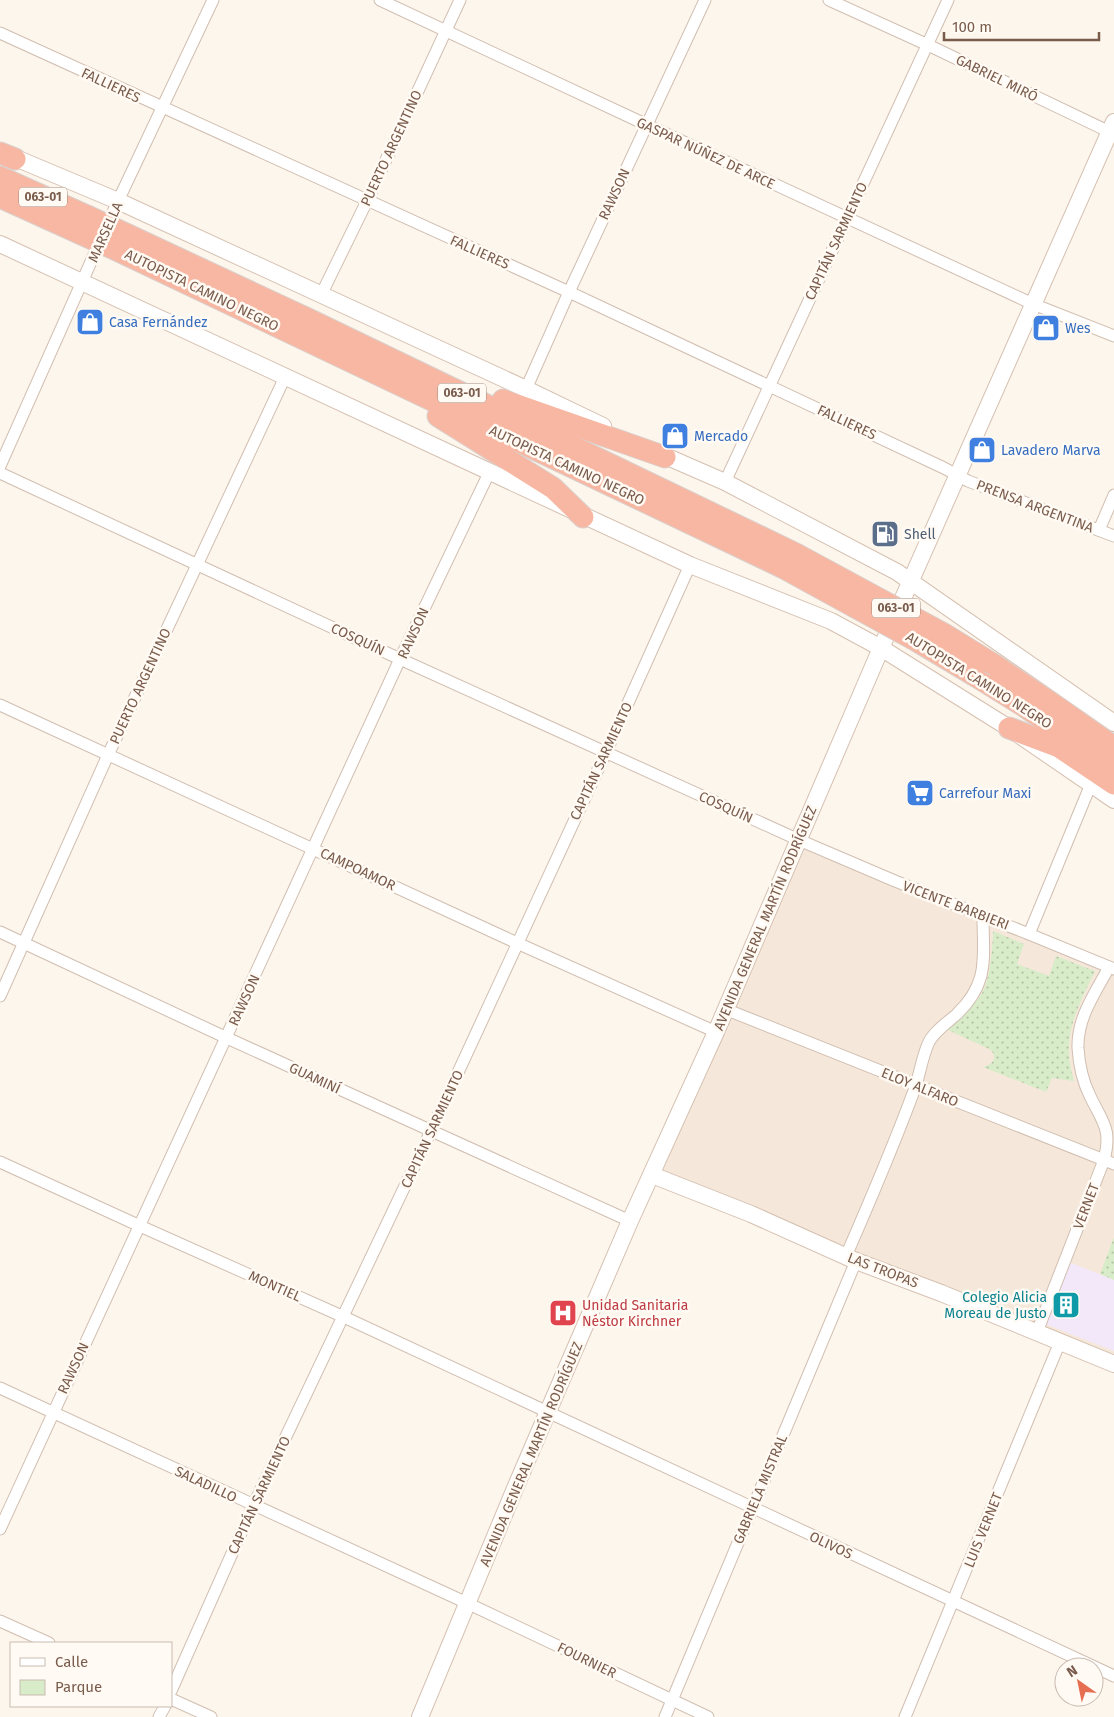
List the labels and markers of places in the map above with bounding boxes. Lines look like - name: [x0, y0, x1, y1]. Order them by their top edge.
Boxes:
- shop icon: Casa Fernández: [75, 307, 105, 337]
- shop icon: Wes: [1031, 313, 1061, 343]
- place label: Casa Fernández: [109, 314, 207, 331]
- place label: Wes: [1065, 320, 1091, 337]
- shop icon: Mercado: [660, 421, 690, 451]
- place label: Mercado: [694, 428, 748, 445]
- shop icon: Lavadero Marva: [967, 435, 997, 465]
- place label: Lavadero Marva: [1001, 442, 1101, 459]
- fuel station icon: Shell: [870, 519, 900, 549]
- place label: Shell: [904, 526, 936, 543]
- supermarket icon: Carrefour Maxi: [905, 778, 935, 808]
- place label: Carrefour Maxi: [939, 785, 1032, 802]
- place label: Colegio Alicia Moreau de Justo: [944, 1289, 1047, 1322]
- building icon: Colegio Alicia Moreau de Justo: [1051, 1290, 1081, 1320]
- place label: Unidad Sanitaria Néstor Kirchner: [582, 1297, 688, 1330]
- hospital icon: Unidad Sanitaria Néstor Kirchner: [548, 1298, 578, 1328]

